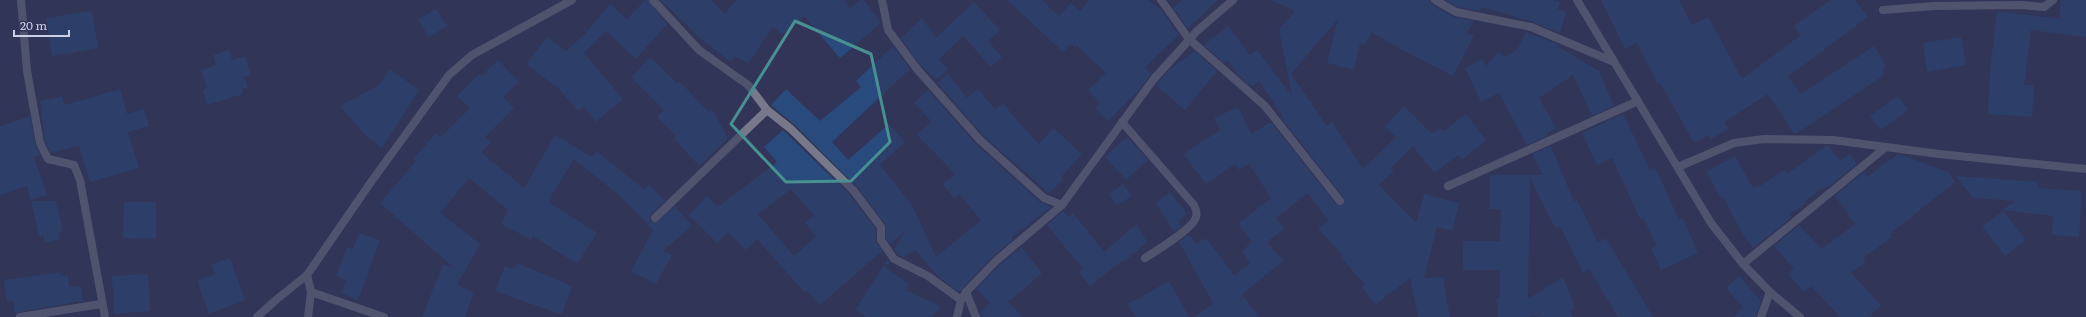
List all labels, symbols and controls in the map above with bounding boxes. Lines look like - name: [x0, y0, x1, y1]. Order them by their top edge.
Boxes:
- scale bar: [14, 12, 69, 38]
- text: 20 m: [20, 16, 47, 34]

